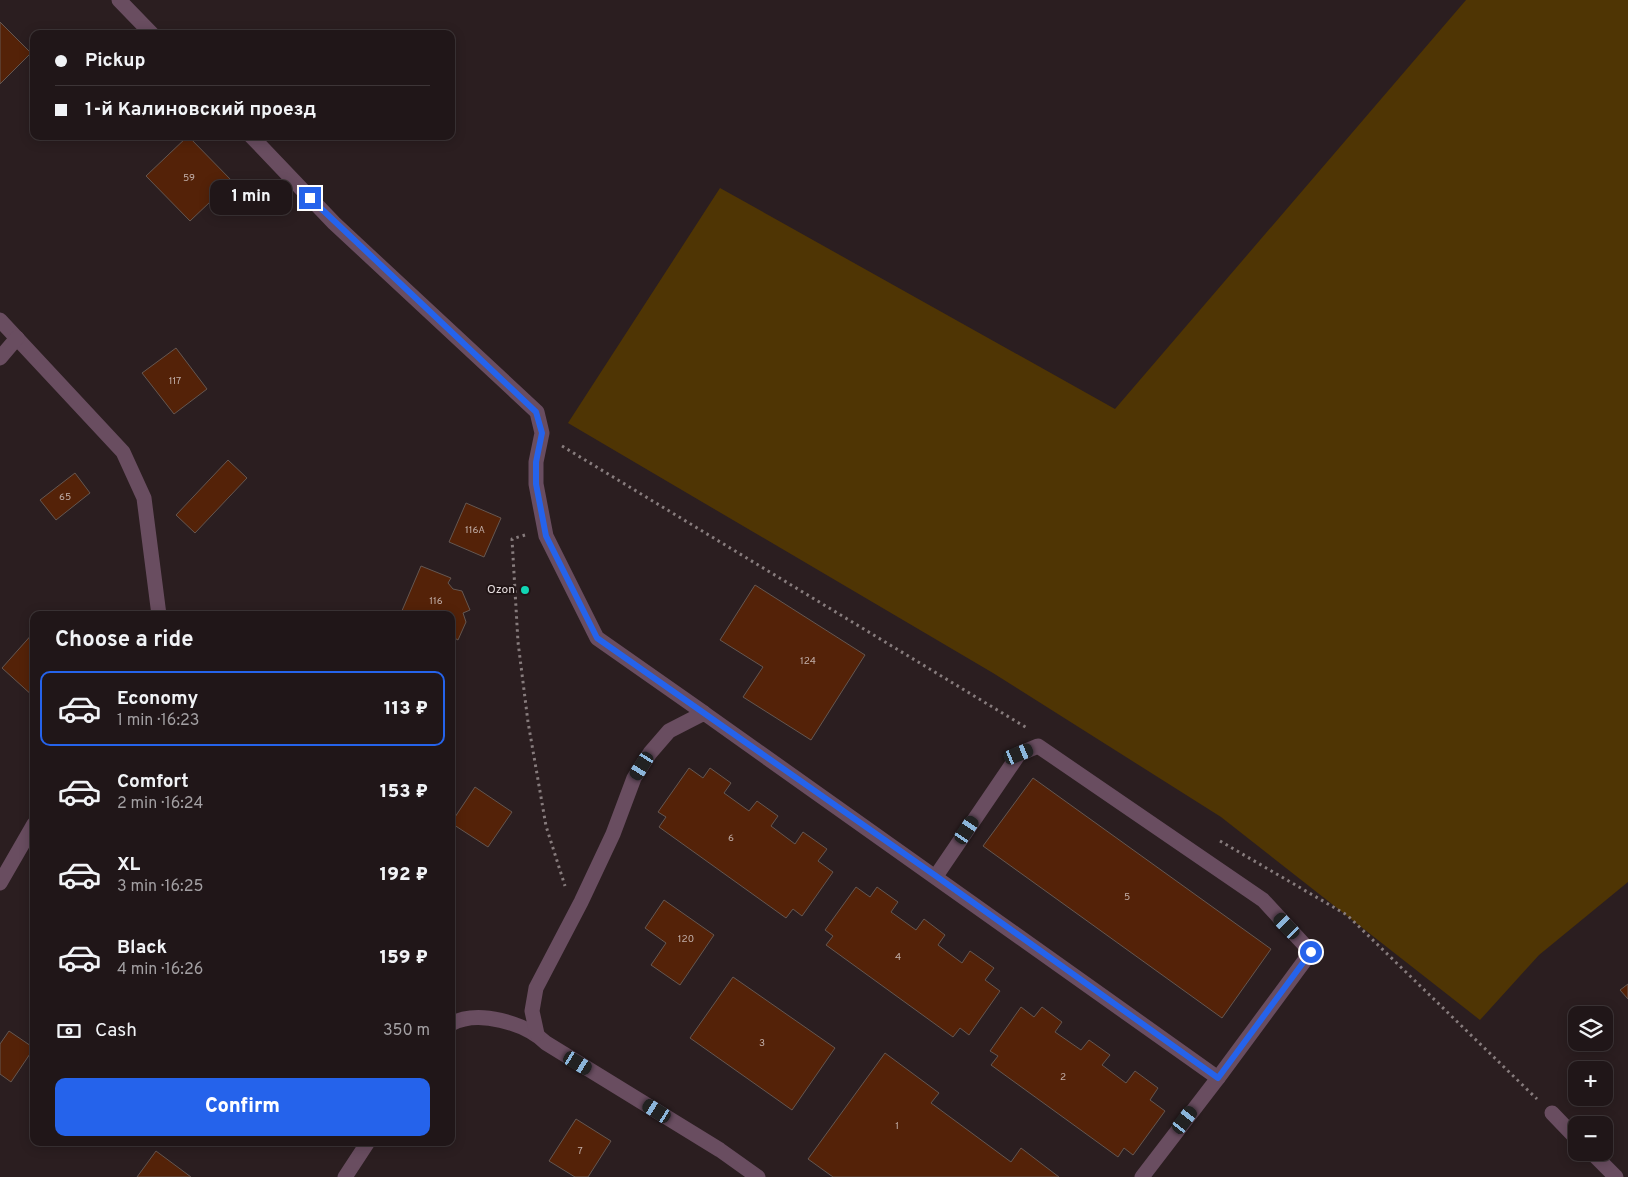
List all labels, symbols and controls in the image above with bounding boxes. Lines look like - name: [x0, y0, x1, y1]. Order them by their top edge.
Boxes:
- text: Pickup: [85, 49, 145, 73]
- text: 1-й Калиновский проезд: [85, 98, 316, 122]
- house number: 59: [183, 172, 195, 185]
- callout: 1 min: [210, 180, 292, 216]
- text: 1 min: [231, 187, 271, 207]
- route end: [299, 187, 321, 209]
- house number: 117: [169, 375, 181, 388]
- house number: 65: [59, 491, 71, 504]
- house number: 116А: [465, 524, 485, 537]
- place label: Ozon: [487, 582, 515, 598]
- marker: Ozon: [519, 584, 531, 596]
- house number: 116: [429, 595, 443, 608]
- text: Choose a ride: [55, 627, 193, 654]
- house number: 124: [800, 655, 816, 668]
- icon: car: [57, 686, 102, 731]
- text: Economy: [117, 687, 198, 711]
- text: 113 ₽: [384, 697, 428, 721]
- text: 1 min · 16:23: [117, 711, 199, 731]
- car: [1002, 741, 1035, 767]
- car: [627, 749, 656, 783]
- icon: car: [57, 769, 102, 814]
- text: Comfort: [117, 770, 189, 794]
- text: 153 ₽: [380, 780, 428, 804]
- text: 2 min · 16:24: [117, 794, 203, 814]
- car: [952, 813, 981, 847]
- house number: 6: [728, 832, 734, 845]
- icon: car: [57, 852, 102, 897]
- text: XL: [117, 853, 140, 877]
- text: 192 ₽: [379, 863, 428, 887]
- text: 3 min · 16:25: [117, 877, 203, 897]
- house number: 5: [1124, 891, 1130, 904]
- car: [1271, 910, 1302, 942]
- house number: 120: [678, 933, 694, 946]
- icon: car: [57, 935, 102, 980]
- text: Black: [117, 936, 167, 960]
- route start: [1300, 941, 1322, 963]
- text: 159 ₽: [379, 946, 428, 970]
- house number: 4: [895, 951, 901, 964]
- text: 4 min · 16:26: [117, 960, 203, 980]
- map controls: [1568, 1006, 1613, 1161]
- button: layers: [1568, 1006, 1613, 1051]
- icon: cash: [55, 1017, 83, 1045]
- text: Cash: [95, 1019, 137, 1043]
- text: 350 m: [383, 1021, 430, 1041]
- house number: 3: [759, 1037, 765, 1050]
- car: [561, 1049, 594, 1077]
- button: +: [1568, 1061, 1613, 1106]
- house number: 2: [1060, 1071, 1066, 1084]
- button: Confirm: [55, 1078, 430, 1136]
- car: [640, 1097, 673, 1125]
- car: [1169, 1104, 1200, 1136]
- button: −: [1568, 1116, 1613, 1161]
- house number: 1: [895, 1120, 899, 1133]
- house number: 7: [577, 1145, 583, 1158]

